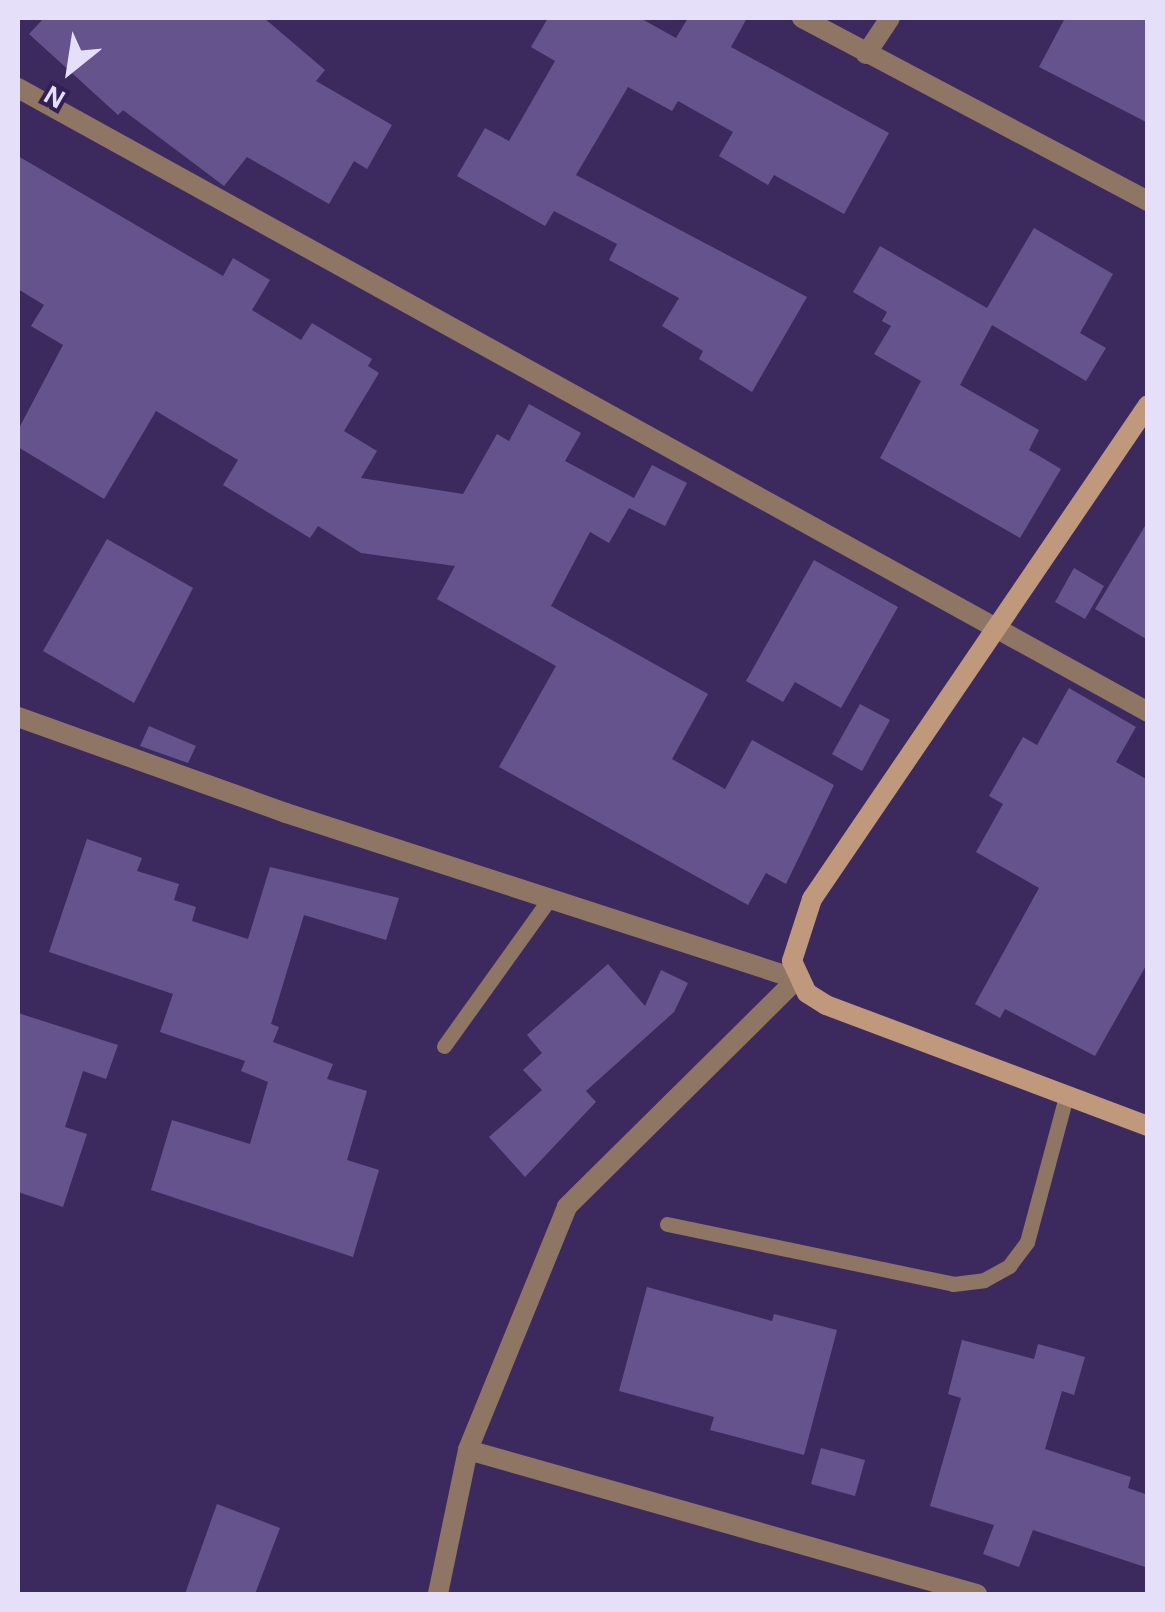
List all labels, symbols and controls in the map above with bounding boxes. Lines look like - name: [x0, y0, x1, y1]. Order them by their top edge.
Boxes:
- north arrow: [20, 20, 120, 120]
- text: N: [40, 79, 70, 113]

